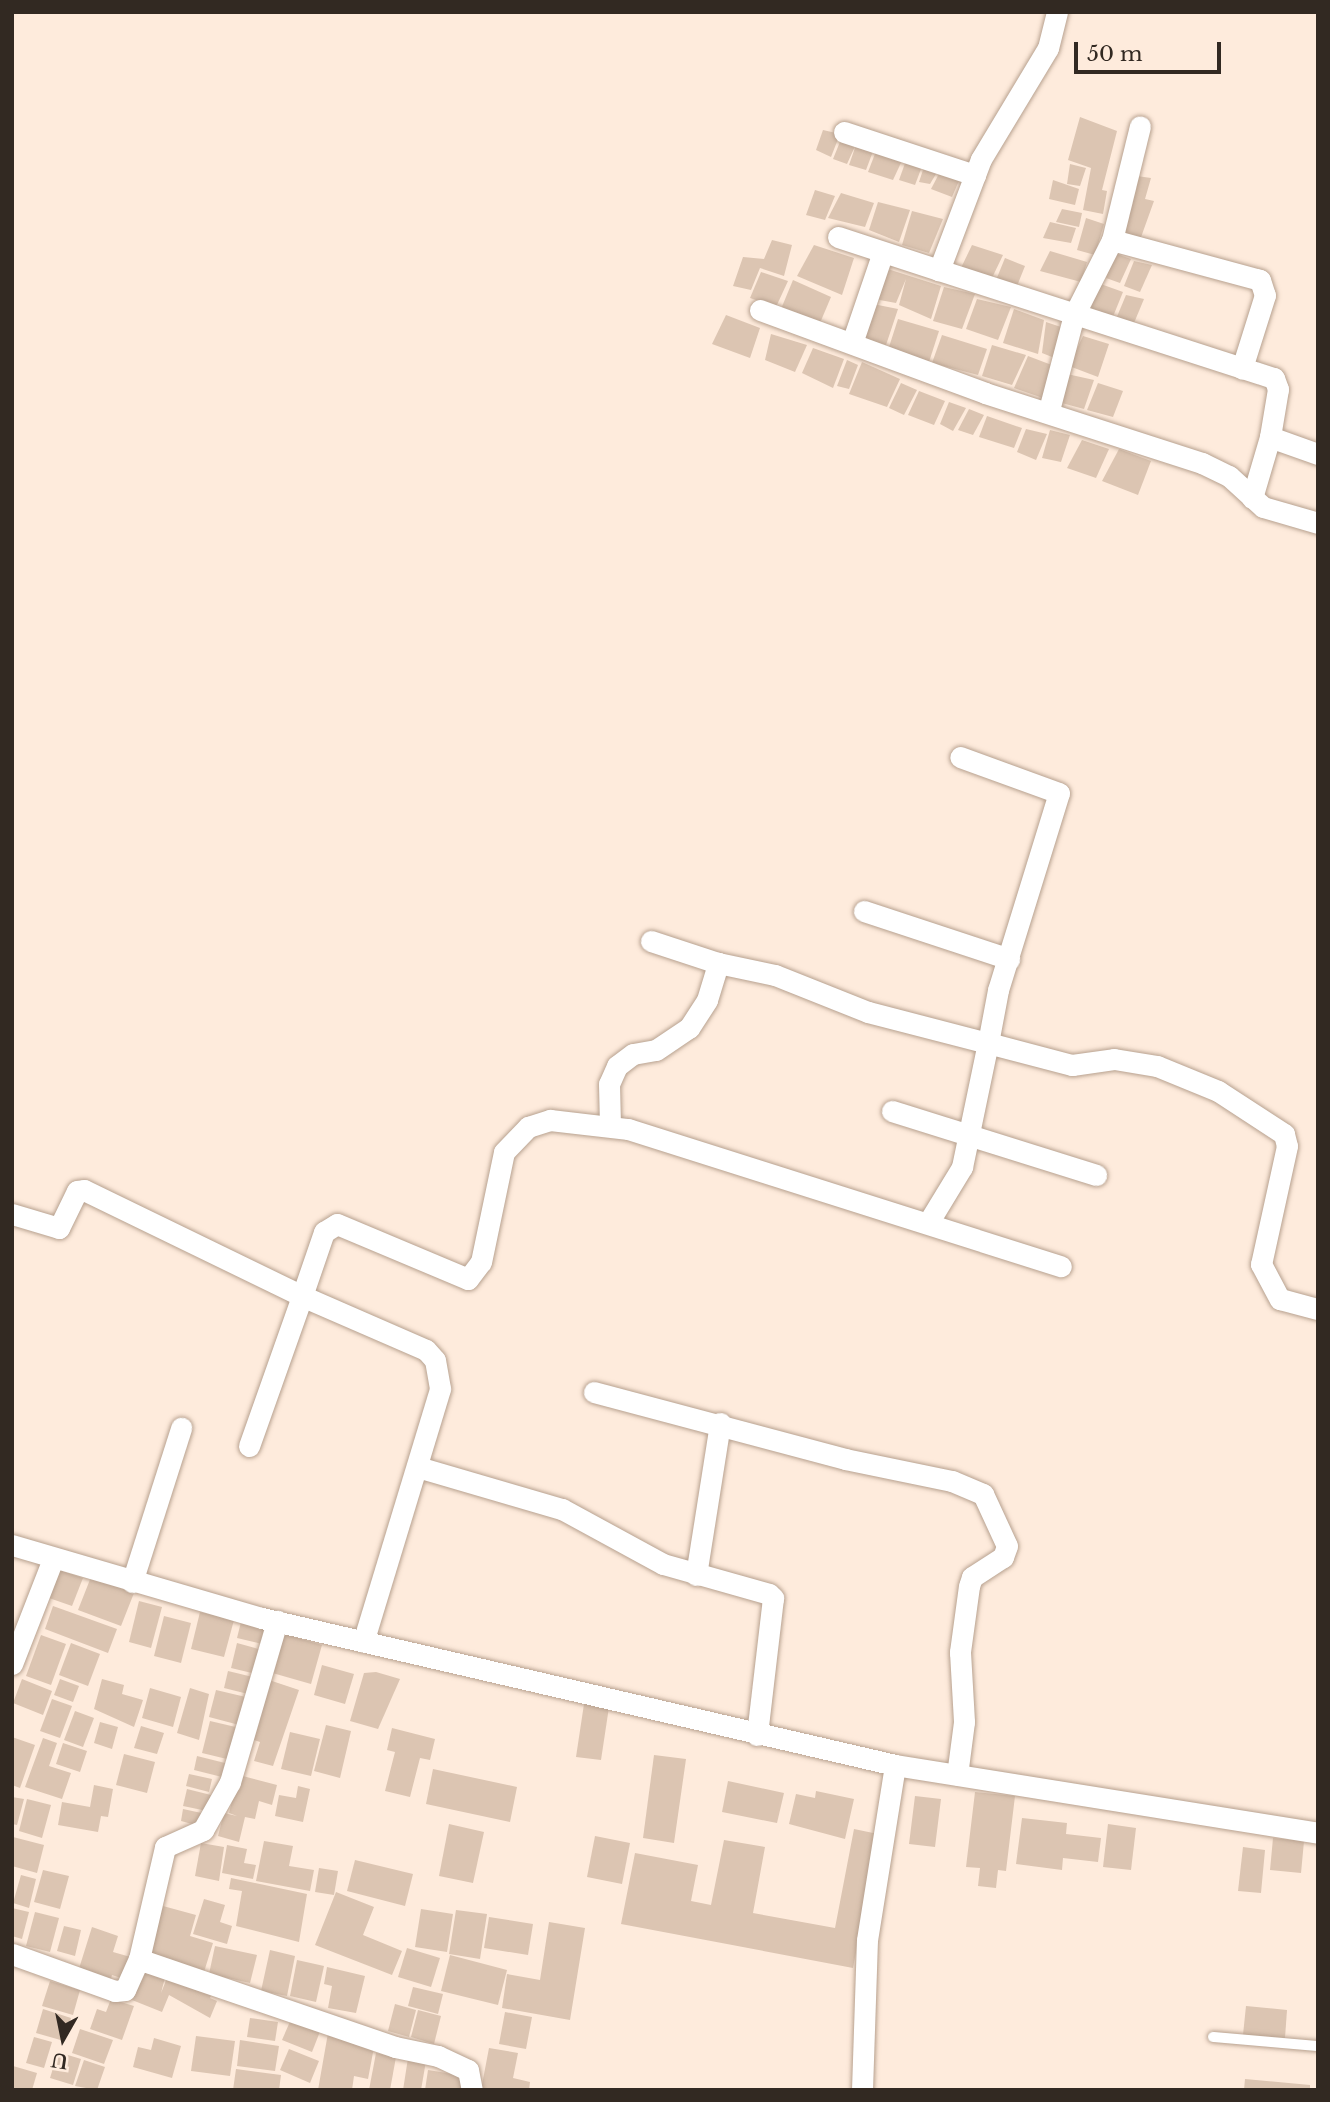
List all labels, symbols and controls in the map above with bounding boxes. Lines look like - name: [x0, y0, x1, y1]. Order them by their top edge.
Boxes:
- scale bar: [1078, 28, 1225, 72]
- text: 50 m: [1087, 41, 1142, 67]
- north arrow: [28, 2004, 98, 2074]
- text: U: [50, 2048, 70, 2073]

